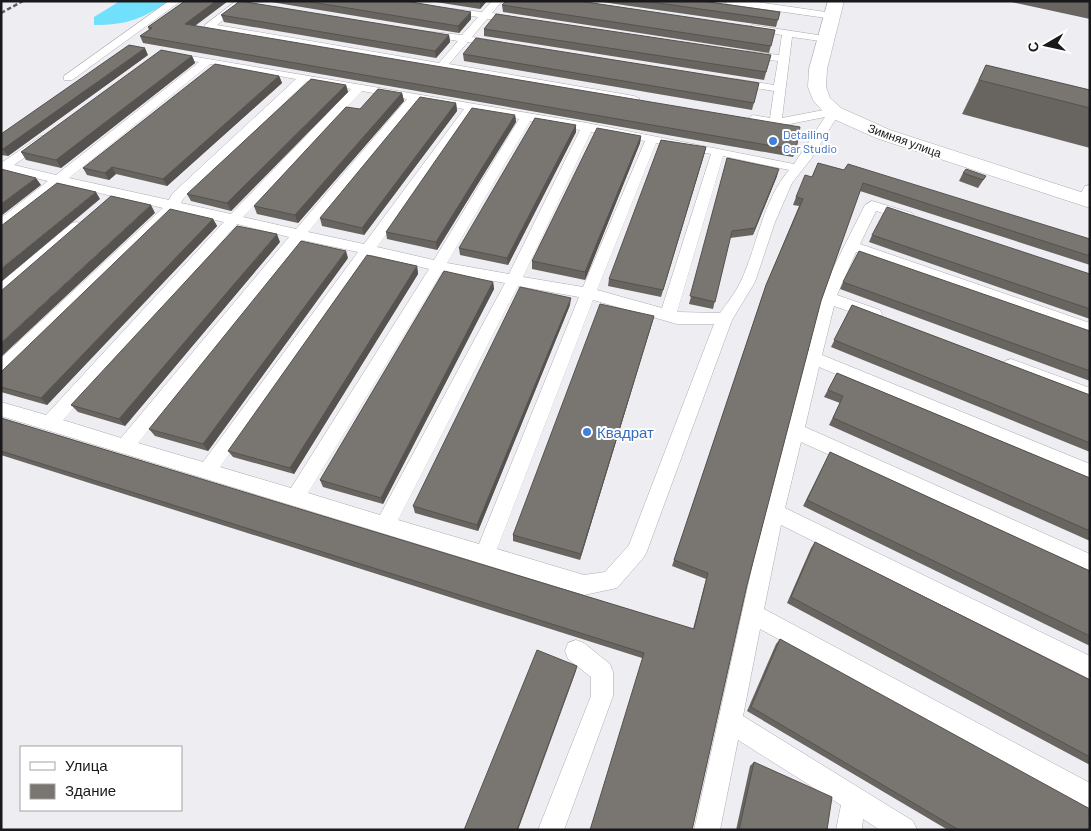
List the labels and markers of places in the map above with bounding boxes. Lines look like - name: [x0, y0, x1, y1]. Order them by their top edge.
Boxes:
- place label: Detailing Car Studio: [783, 127, 837, 155]
- marker: Detailing Car Studio: [767, 135, 779, 147]
- place label: Квадрат: [597, 423, 654, 441]
- marker: Квадрат: [581, 426, 593, 438]

